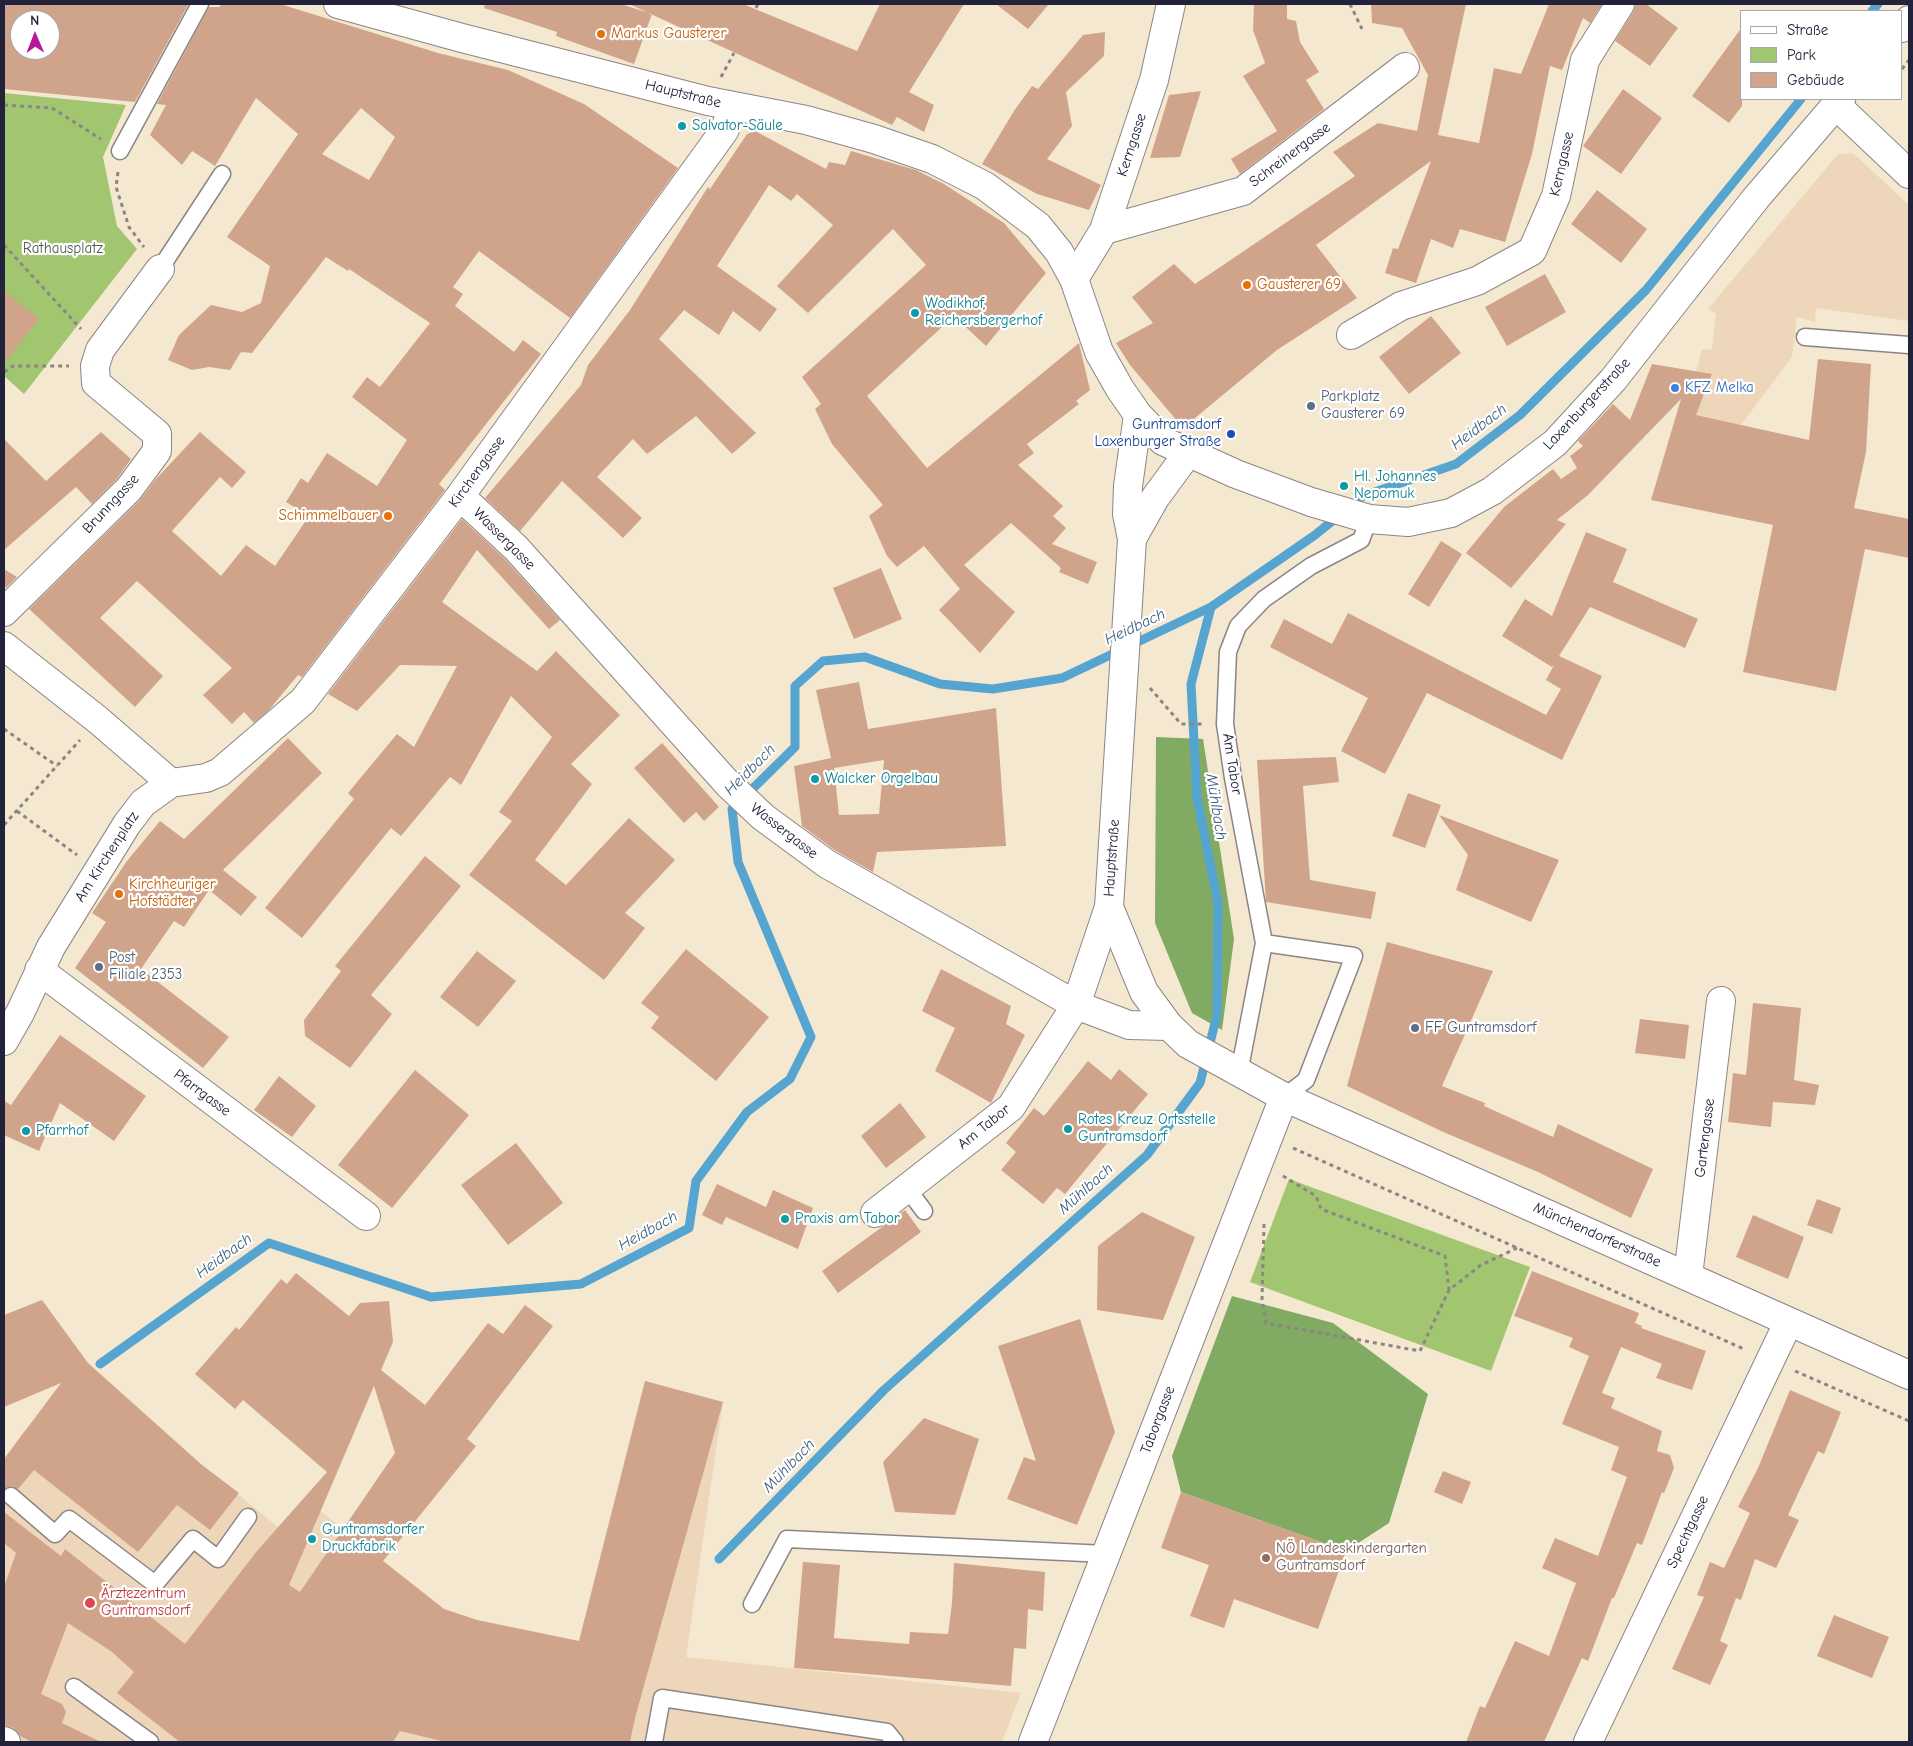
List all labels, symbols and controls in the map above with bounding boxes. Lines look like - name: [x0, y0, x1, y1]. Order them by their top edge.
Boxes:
- north arrow: [10, 10, 60, 60]
- legend: [1740, 10, 1903, 100]
- text: N: [30, 12, 39, 29]
- text: Straße: [1787, 21, 1828, 39]
- place label: Markus Gausterer: [611, 25, 726, 43]
- marker: Markus Gausterer: [595, 28, 607, 40]
- text: Park: [1787, 46, 1816, 64]
- text: Gebäude: [1787, 71, 1844, 89]
- street label: Hauptstraße: [643, 76, 723, 112]
- street label: Kerngasse: [1113, 111, 1151, 179]
- place label: Salvator-Säule: [692, 117, 783, 135]
- street label: Schreinergasse: [1246, 119, 1334, 191]
- marker: Salvator-Säule: [676, 120, 688, 132]
- street label: Kerngasse: [1546, 130, 1578, 198]
- park label: Rathausplatz: [23, 240, 103, 258]
- place label: Gausterer 69: [1257, 276, 1341, 294]
- marker: Gausterer 69: [1241, 279, 1253, 291]
- place label: Wodikhof, Reichersbergerhof: [925, 295, 1042, 330]
- marker: Wodikhof, Reichersbergerhof: [909, 307, 921, 319]
- street label: Laxenburgerstraße: [1540, 354, 1634, 454]
- place label: KFZ Melka: [1685, 379, 1754, 397]
- marker: KFZ Melka: [1669, 382, 1681, 394]
- place label: Parkplatz Gausterer 69: [1321, 388, 1405, 423]
- marker: Parkplatz Gausterer 69: [1305, 400, 1317, 412]
- water label: Heidbach: [1447, 400, 1511, 454]
- place label: Guntramsdorf Laxenburger Straße: [1094, 416, 1221, 451]
- marker: Guntramsdorf Laxenburger Straße: [1225, 428, 1237, 440]
- street label: Kirchengasse: [445, 433, 509, 511]
- place label: Hl. Johannes Nepomuk: [1354, 468, 1436, 503]
- street label: Brunngasse: [79, 470, 143, 538]
- marker: Hl. Johannes Nepomuk: [1338, 480, 1350, 492]
- street label: Wassergasse: [469, 504, 539, 574]
- place label: Schimmelbauer: [279, 507, 378, 525]
- marker: Schimmelbauer: [382, 510, 394, 522]
- water label: Heidbach: [1102, 605, 1168, 649]
- street label: Am Tabor: [1218, 732, 1246, 796]
- water label: Heidbach: [720, 740, 780, 800]
- place label: Walcker Orgelbau: [825, 770, 938, 788]
- water label: Mühlbach: [1201, 772, 1231, 842]
- marker: Walcker Orgelbau: [809, 773, 821, 785]
- street label: Wassergasse: [747, 799, 821, 863]
- street label: Am Kirchenplatz: [71, 808, 143, 906]
- street label: Hauptstraße: [1100, 819, 1124, 897]
- place label: Kirchheuriger Hofstädter: [129, 876, 216, 911]
- marker: Kirchheuriger Hofstädter: [113, 888, 125, 900]
- place label: Post Filiale 2353: [109, 949, 182, 984]
- marker: Post Filiale 2353: [93, 961, 105, 973]
- place label: FF Guntramsdorf: [1425, 1019, 1536, 1037]
- marker: FF Guntramsdorf: [1409, 1022, 1421, 1034]
- street label: Pfarrgasse: [170, 1066, 234, 1120]
- street label: Gartengasse: [1691, 1097, 1719, 1179]
- street label: Am Tabor: [954, 1100, 1014, 1154]
- place label: Rotes Kreuz Ortsstelle Guntramsdorf: [1078, 1111, 1216, 1146]
- place label: Pfarrhof: [36, 1122, 88, 1140]
- marker: Rotes Kreuz Ortsstelle Guntramsdorf: [1062, 1123, 1074, 1135]
- marker: Pfarrhof: [20, 1125, 32, 1137]
- water label: Mühlbach: [1055, 1159, 1117, 1219]
- street label: Münchendorferstraße: [1530, 1199, 1664, 1271]
- water label: Heidbach: [615, 1207, 681, 1255]
- place label: Praxis am Tabor: [795, 1210, 900, 1228]
- marker: Praxis am Tabor: [779, 1213, 791, 1225]
- water label: Heidbach: [192, 1229, 256, 1283]
- street label: Taborgasse: [1137, 1384, 1179, 1456]
- water label: Mühlbach: [759, 1435, 819, 1497]
- street label: Spechtgasse: [1663, 1493, 1713, 1571]
- place label: Guntramsdorfer Druckfabrik: [322, 1521, 424, 1556]
- marker: Guntramsdorfer Druckfabrik: [306, 1533, 318, 1545]
- place label: NÖ Landeskindergarten Guntramsdorf: [1276, 1540, 1427, 1575]
- marker: NÖ Landeskindergarten Guntramsdorf: [1260, 1552, 1272, 1564]
- place label: Ärztezentrum Guntramsdorf: [101, 1585, 190, 1620]
- marker: Ärztezentrum Guntramsdorf: [83, 1596, 97, 1610]

